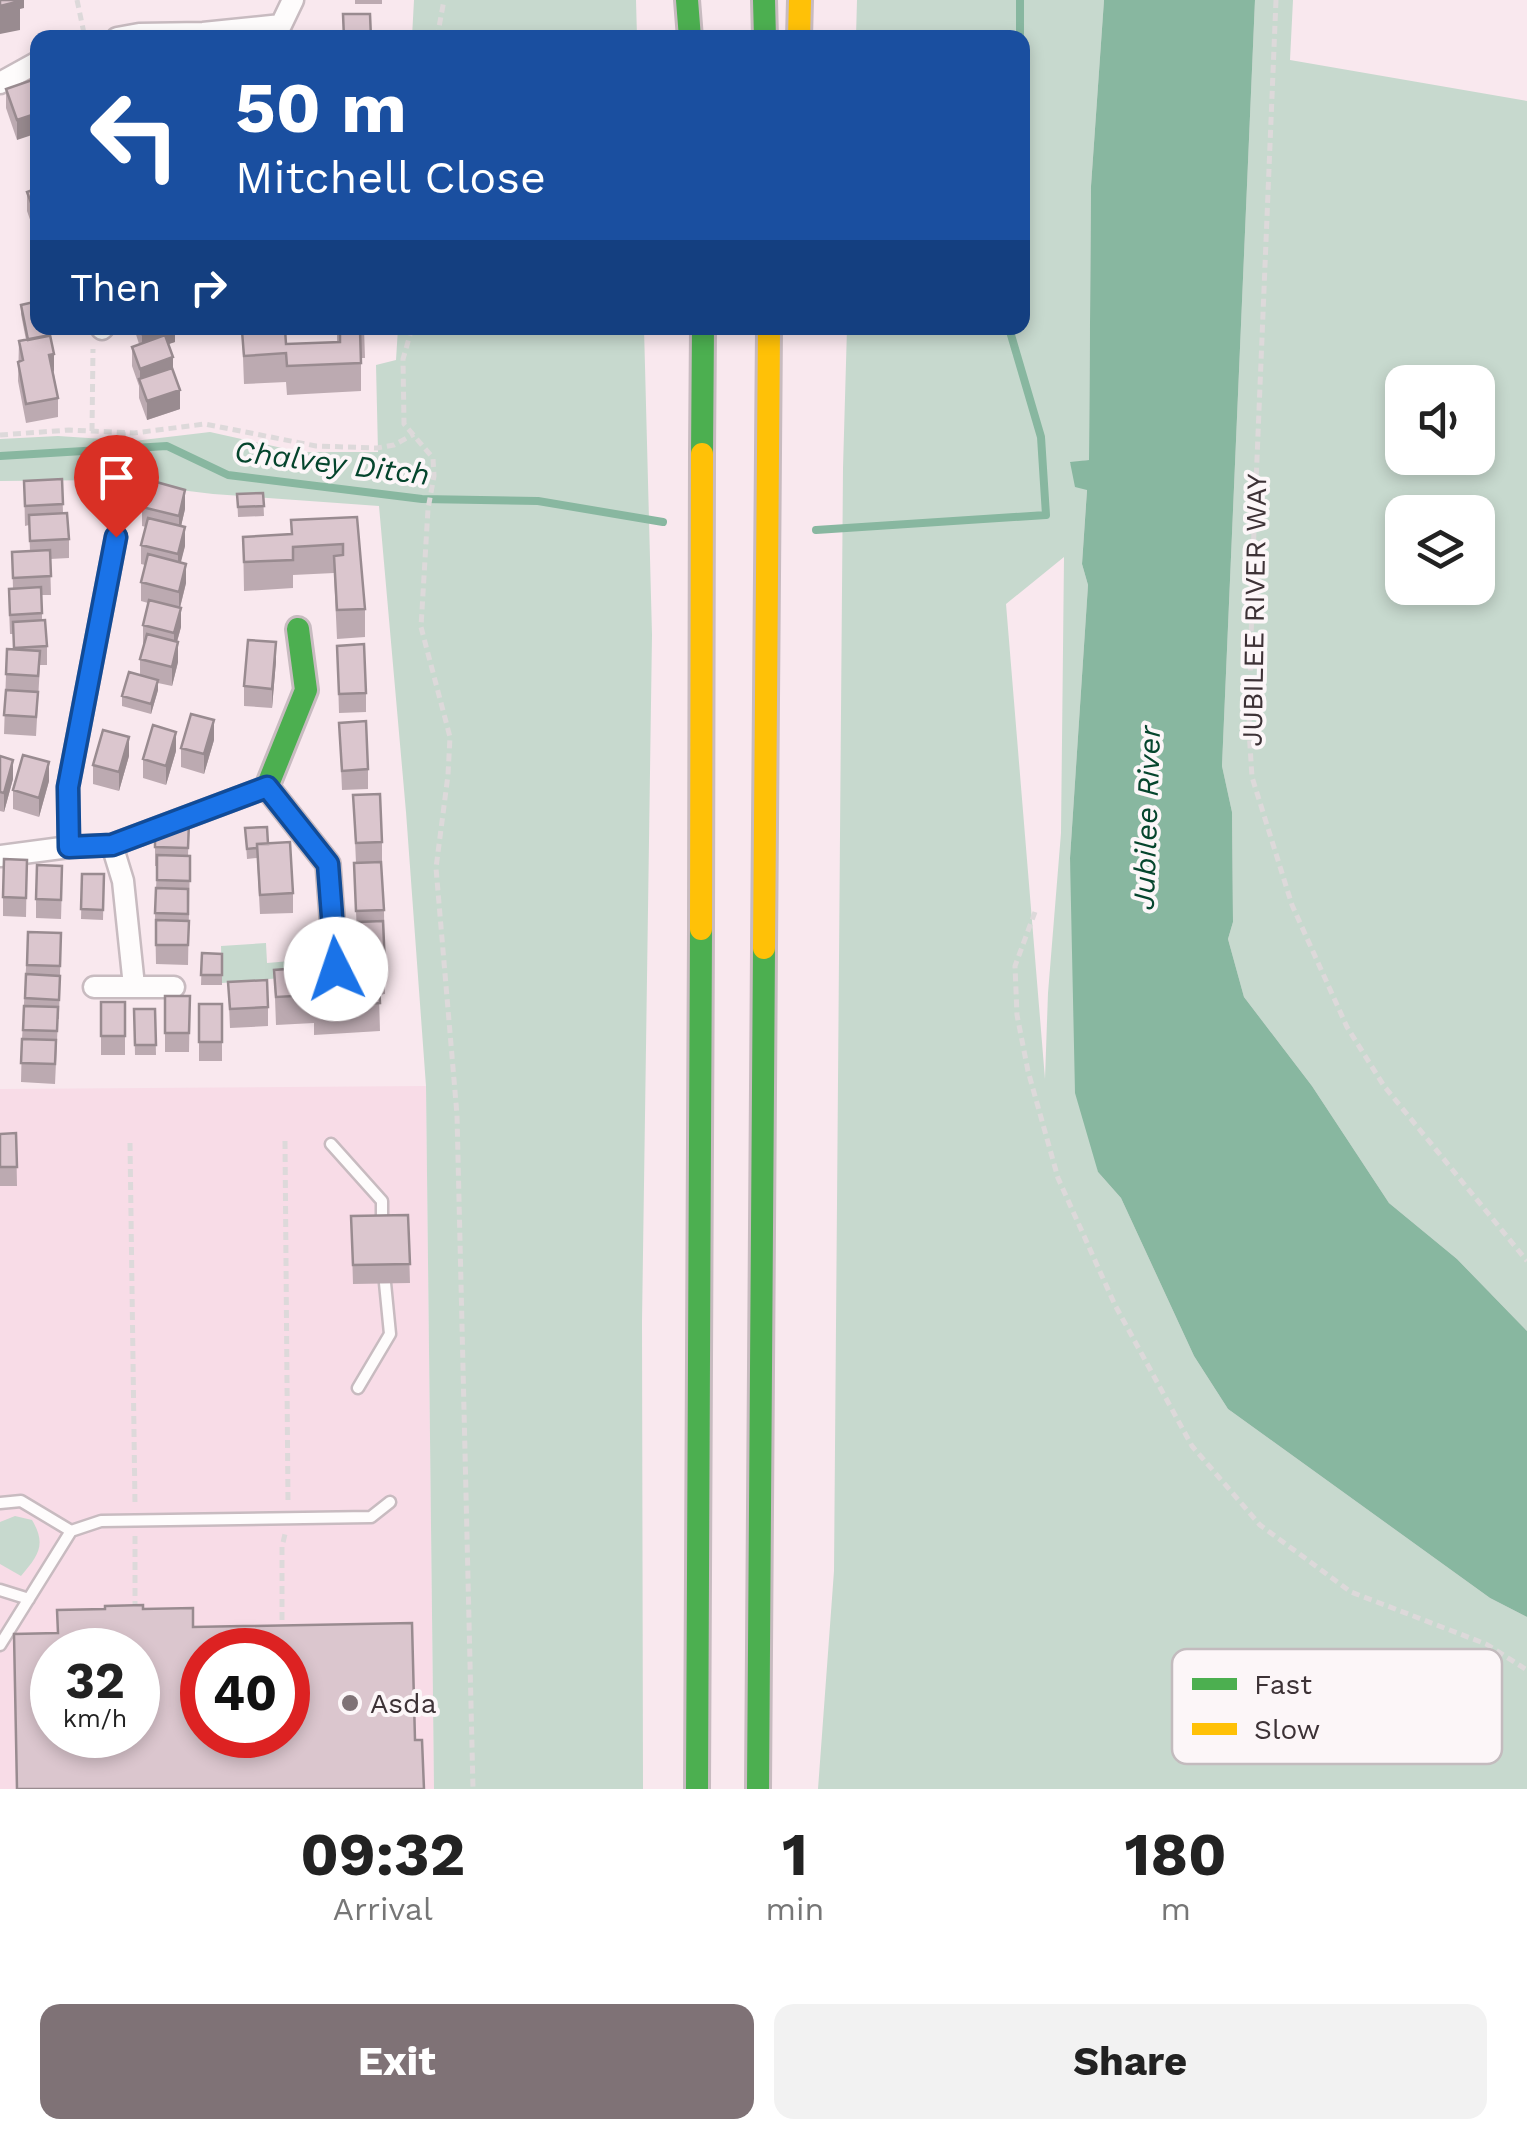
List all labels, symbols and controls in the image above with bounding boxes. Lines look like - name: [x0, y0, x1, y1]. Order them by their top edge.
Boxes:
- text: 50 m: [235, 67, 407, 149]
- icon: left: [70, 70, 200, 200]
- text: Mitchell Close: [235, 151, 546, 204]
- icon: right: [181, 260, 236, 315]
- text: Then: [70, 266, 161, 310]
- map controls: [1385, 365, 1495, 605]
- button: sound: [1385, 365, 1495, 475]
- water label: Chalvey Ditch: [233, 433, 432, 492]
- pin: [74, 435, 159, 538]
- icon: arrive: [89, 450, 144, 505]
- street label: JUBILEE RIVER WAY: [1236, 473, 1273, 747]
- button: layers: [1385, 495, 1495, 605]
- water label: Jubilee River: [1126, 724, 1167, 911]
- position arrow: [284, 917, 388, 1021]
- speed limit sign: 40: [180, 1628, 310, 1758]
- legend: [1172, 1649, 1502, 1764]
- text: 32: [65, 1651, 125, 1710]
- text: Fast: [1254, 1668, 1312, 1701]
- place label: Asda: [370, 1687, 437, 1720]
- marker: Asda: [339, 1692, 361, 1714]
- text: km/h: [63, 1704, 127, 1733]
- text: Slow: [1254, 1713, 1320, 1746]
- text: 09:32: [300, 1819, 465, 1890]
- text: 1: [782, 1819, 808, 1890]
- text: 180: [1125, 1819, 1227, 1890]
- text: Arrival: [333, 1890, 433, 1928]
- text: min: [766, 1890, 824, 1928]
- text: m: [1160, 1890, 1191, 1928]
- button: Exit: [40, 2004, 754, 2119]
- button: Share: [774, 2004, 1487, 2119]

